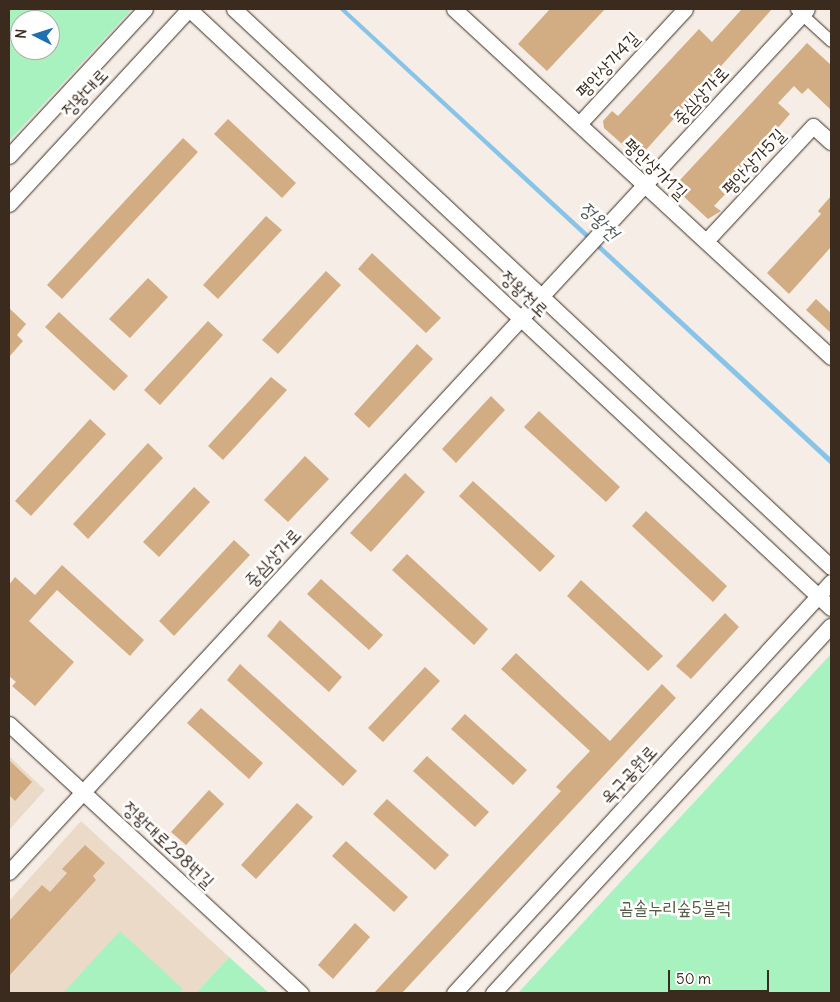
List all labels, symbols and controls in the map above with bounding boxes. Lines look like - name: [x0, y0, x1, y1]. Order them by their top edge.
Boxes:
- north arrow: [10, 10, 60, 60]
- street label: 평안상가4길: [572, 27, 644, 103]
- text: N: [12, 28, 30, 39]
- street label: 중심상가로: [668, 62, 734, 130]
- street label: 정왕대로: [57, 64, 113, 122]
- street label: 평안상가5길: [718, 124, 790, 200]
- street label: 평안상가1길: [619, 134, 691, 204]
- water label: 정왕천: [574, 197, 624, 245]
- street label: 정왕천로: [495, 266, 553, 322]
- street label: 중심상가로: [240, 524, 306, 592]
- street label: 옥구공원로: [596, 741, 662, 809]
- street label: 정왕대로298번길: [118, 797, 218, 893]
- park label: 곰솔누리숲5블럭: [619, 897, 731, 919]
- scale bar: [670, 960, 771, 992]
- text: 50 m: [676, 969, 711, 988]

